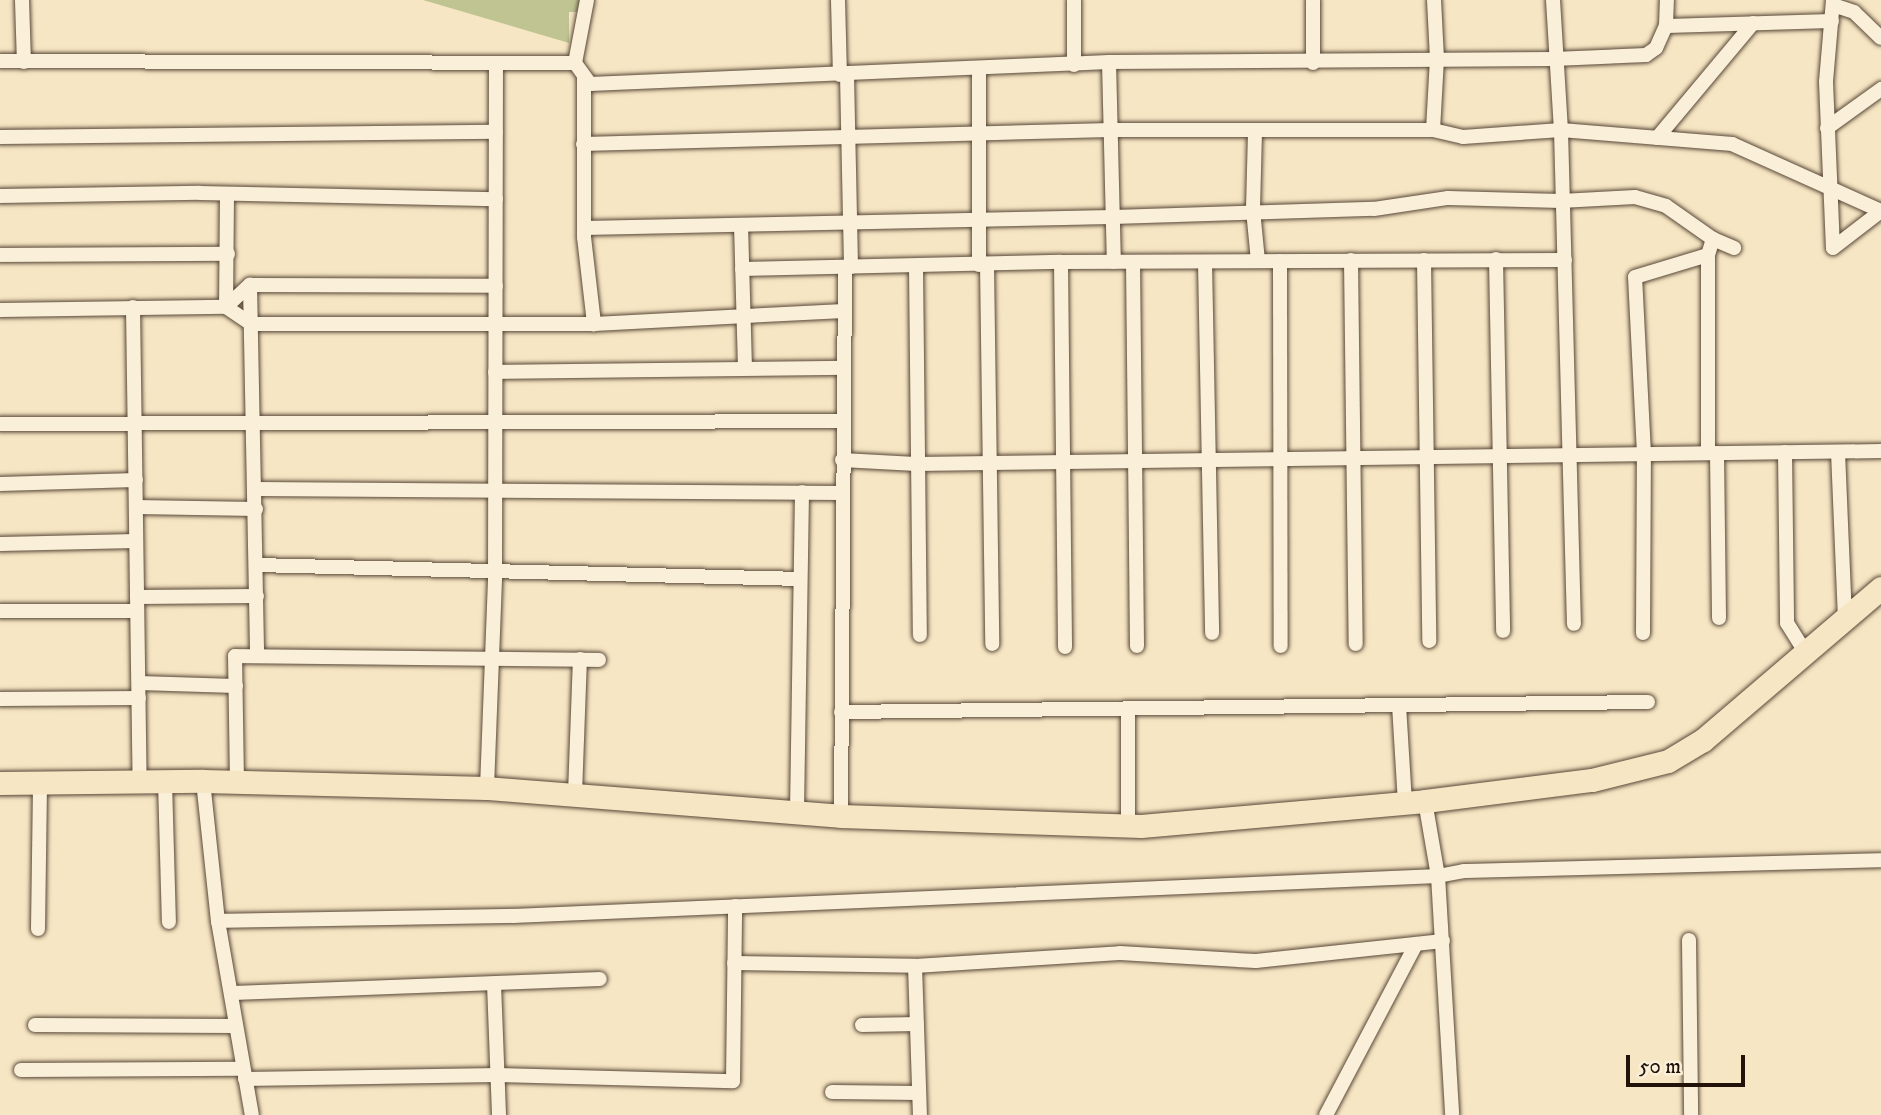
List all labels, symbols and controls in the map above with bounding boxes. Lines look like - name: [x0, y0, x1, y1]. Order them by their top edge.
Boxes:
- scale bar: [1629, 1042, 1748, 1086]
- text: 50 m: [1639, 1054, 1681, 1080]

